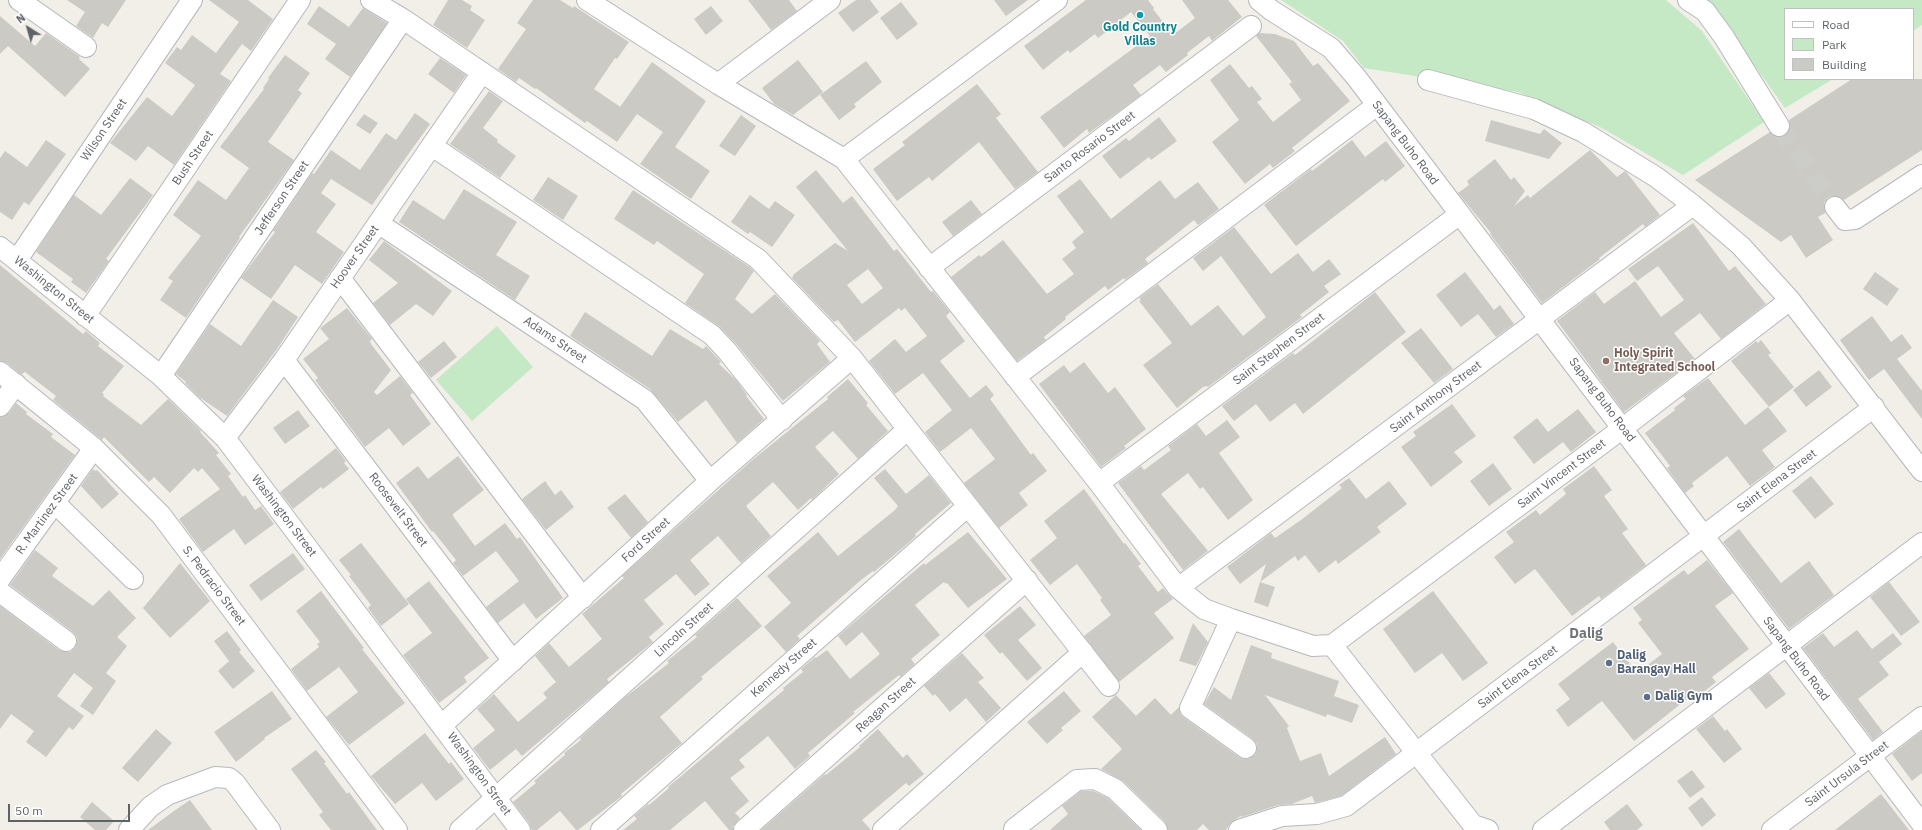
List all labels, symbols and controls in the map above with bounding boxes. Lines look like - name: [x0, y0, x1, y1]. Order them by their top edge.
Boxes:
- north arrow: [8, 8, 48, 48]
- legend: [1784, 8, 1914, 80]
- text: N: [13, 10, 28, 26]
- marker: Gold Country Villas: [1135, 10, 1145, 20]
- text: Road: [1822, 17, 1850, 32]
- place label: Gold Country Villas: [1103, 21, 1177, 49]
- text: Park: [1822, 37, 1846, 52]
- text: Building: [1822, 57, 1866, 72]
- street label: Wilson Street: [78, 96, 130, 164]
- street label: Sapang Buho Road: [1369, 98, 1441, 188]
- street label: Santo Rosario Street: [1042, 108, 1138, 186]
- street label: Bush Street: [169, 128, 217, 188]
- street label: Jefferson Street: [252, 158, 312, 238]
- street label: Hoover Street: [328, 222, 382, 292]
- street label: Washington Street: [11, 253, 97, 327]
- street label: Saint Stephen Street: [1230, 310, 1328, 388]
- street label: Adams Street: [521, 314, 589, 366]
- place label: Holy Spirit Integrated School: [1614, 347, 1715, 375]
- street label: Sapang Buho Road: [1566, 355, 1638, 445]
- marker: Holy Spirit Integrated School: [1601, 356, 1611, 366]
- street label: Saint Anthony Street: [1387, 358, 1485, 436]
- street label: Saint Vincent Street: [1515, 436, 1609, 512]
- street label: Saint Elena Street: [1734, 446, 1820, 516]
- street label: Roosevelt Street: [366, 470, 430, 550]
- street label: R. Martinez Street: [13, 471, 81, 557]
- street label: Washington Street: [248, 472, 320, 560]
- street label: Ford Street: [619, 515, 673, 565]
- street label: S. Pedracio Street: [179, 543, 249, 629]
- street label: Lincoln Street: [652, 600, 716, 660]
- street label: Sapang Buho Road: [1760, 614, 1832, 704]
- district label: Dalig: [1569, 626, 1603, 642]
- street label: Kennedy Street: [748, 635, 820, 701]
- street label: Saint Elena Street: [1475, 642, 1561, 712]
- place label: Dalig Barangay Hall: [1617, 649, 1696, 677]
- marker: Dalig Barangay Hall: [1604, 658, 1614, 668]
- street label: Reagan Street: [853, 674, 919, 736]
- place label: Dalig Gym: [1655, 690, 1712, 704]
- marker: Dalig Gym: [1642, 692, 1652, 702]
- street label: Washington Street: [444, 730, 514, 818]
- street label: Saint Ursula Street: [1802, 738, 1892, 810]
- scale bar: [10, 796, 132, 822]
- text: 50 m: [15, 803, 43, 818]

